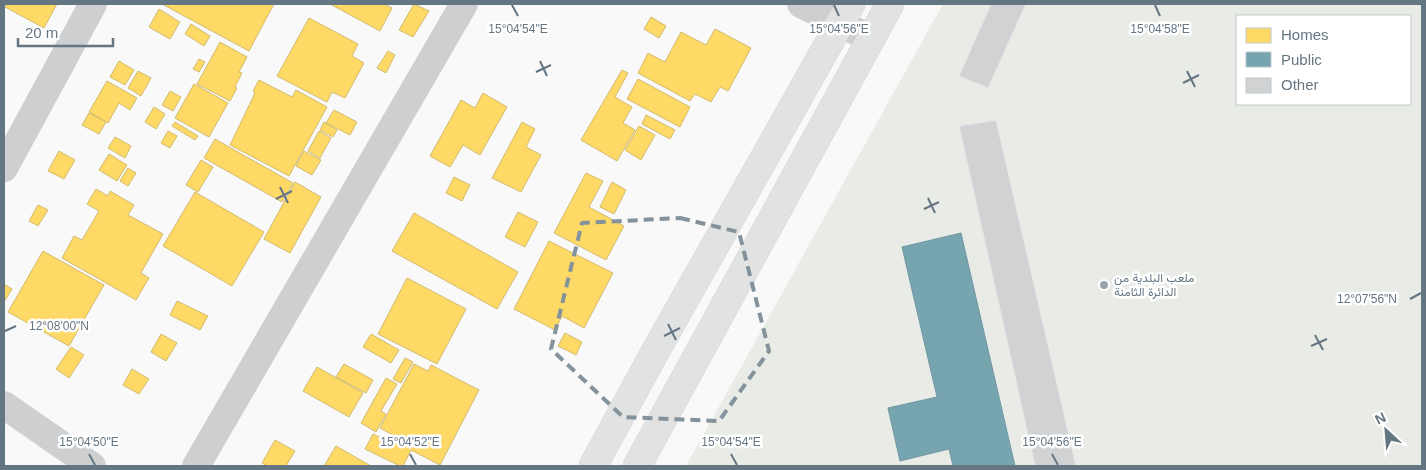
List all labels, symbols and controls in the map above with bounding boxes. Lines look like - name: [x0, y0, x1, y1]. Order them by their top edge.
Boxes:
- scale bar: [18, 15, 112, 47]
- legend: [1236, 15, 1411, 105]
- text: 15°04'54"E: [488, 22, 548, 36]
- text: 15°04'56"E: [809, 22, 869, 36]
- text: 15°04'58"E: [1130, 22, 1190, 36]
- text: 20 m: [25, 24, 58, 41]
- text: Homes: [1281, 26, 1329, 43]
- text: Public: [1281, 51, 1322, 68]
- text: Other: [1281, 76, 1319, 93]
- place label: ملعب البلدية من الدائرة الثامنة: [1114, 271, 1195, 300]
- marker: ملعب البلدية من الدائرة الثامنة: [1098, 279, 1110, 291]
- text: 12°07'56"N: [1337, 292, 1397, 306]
- text: 12°08'00"N: [29, 319, 89, 333]
- north arrow: [1361, 405, 1411, 455]
- text: N: [1372, 409, 1388, 428]
- text: 15°04'50"E: [59, 435, 119, 449]
- text: 15°04'52"E: [380, 435, 440, 449]
- text: 15°04'54"E: [701, 435, 761, 449]
- text: 15°04'56"E: [1022, 435, 1082, 449]

